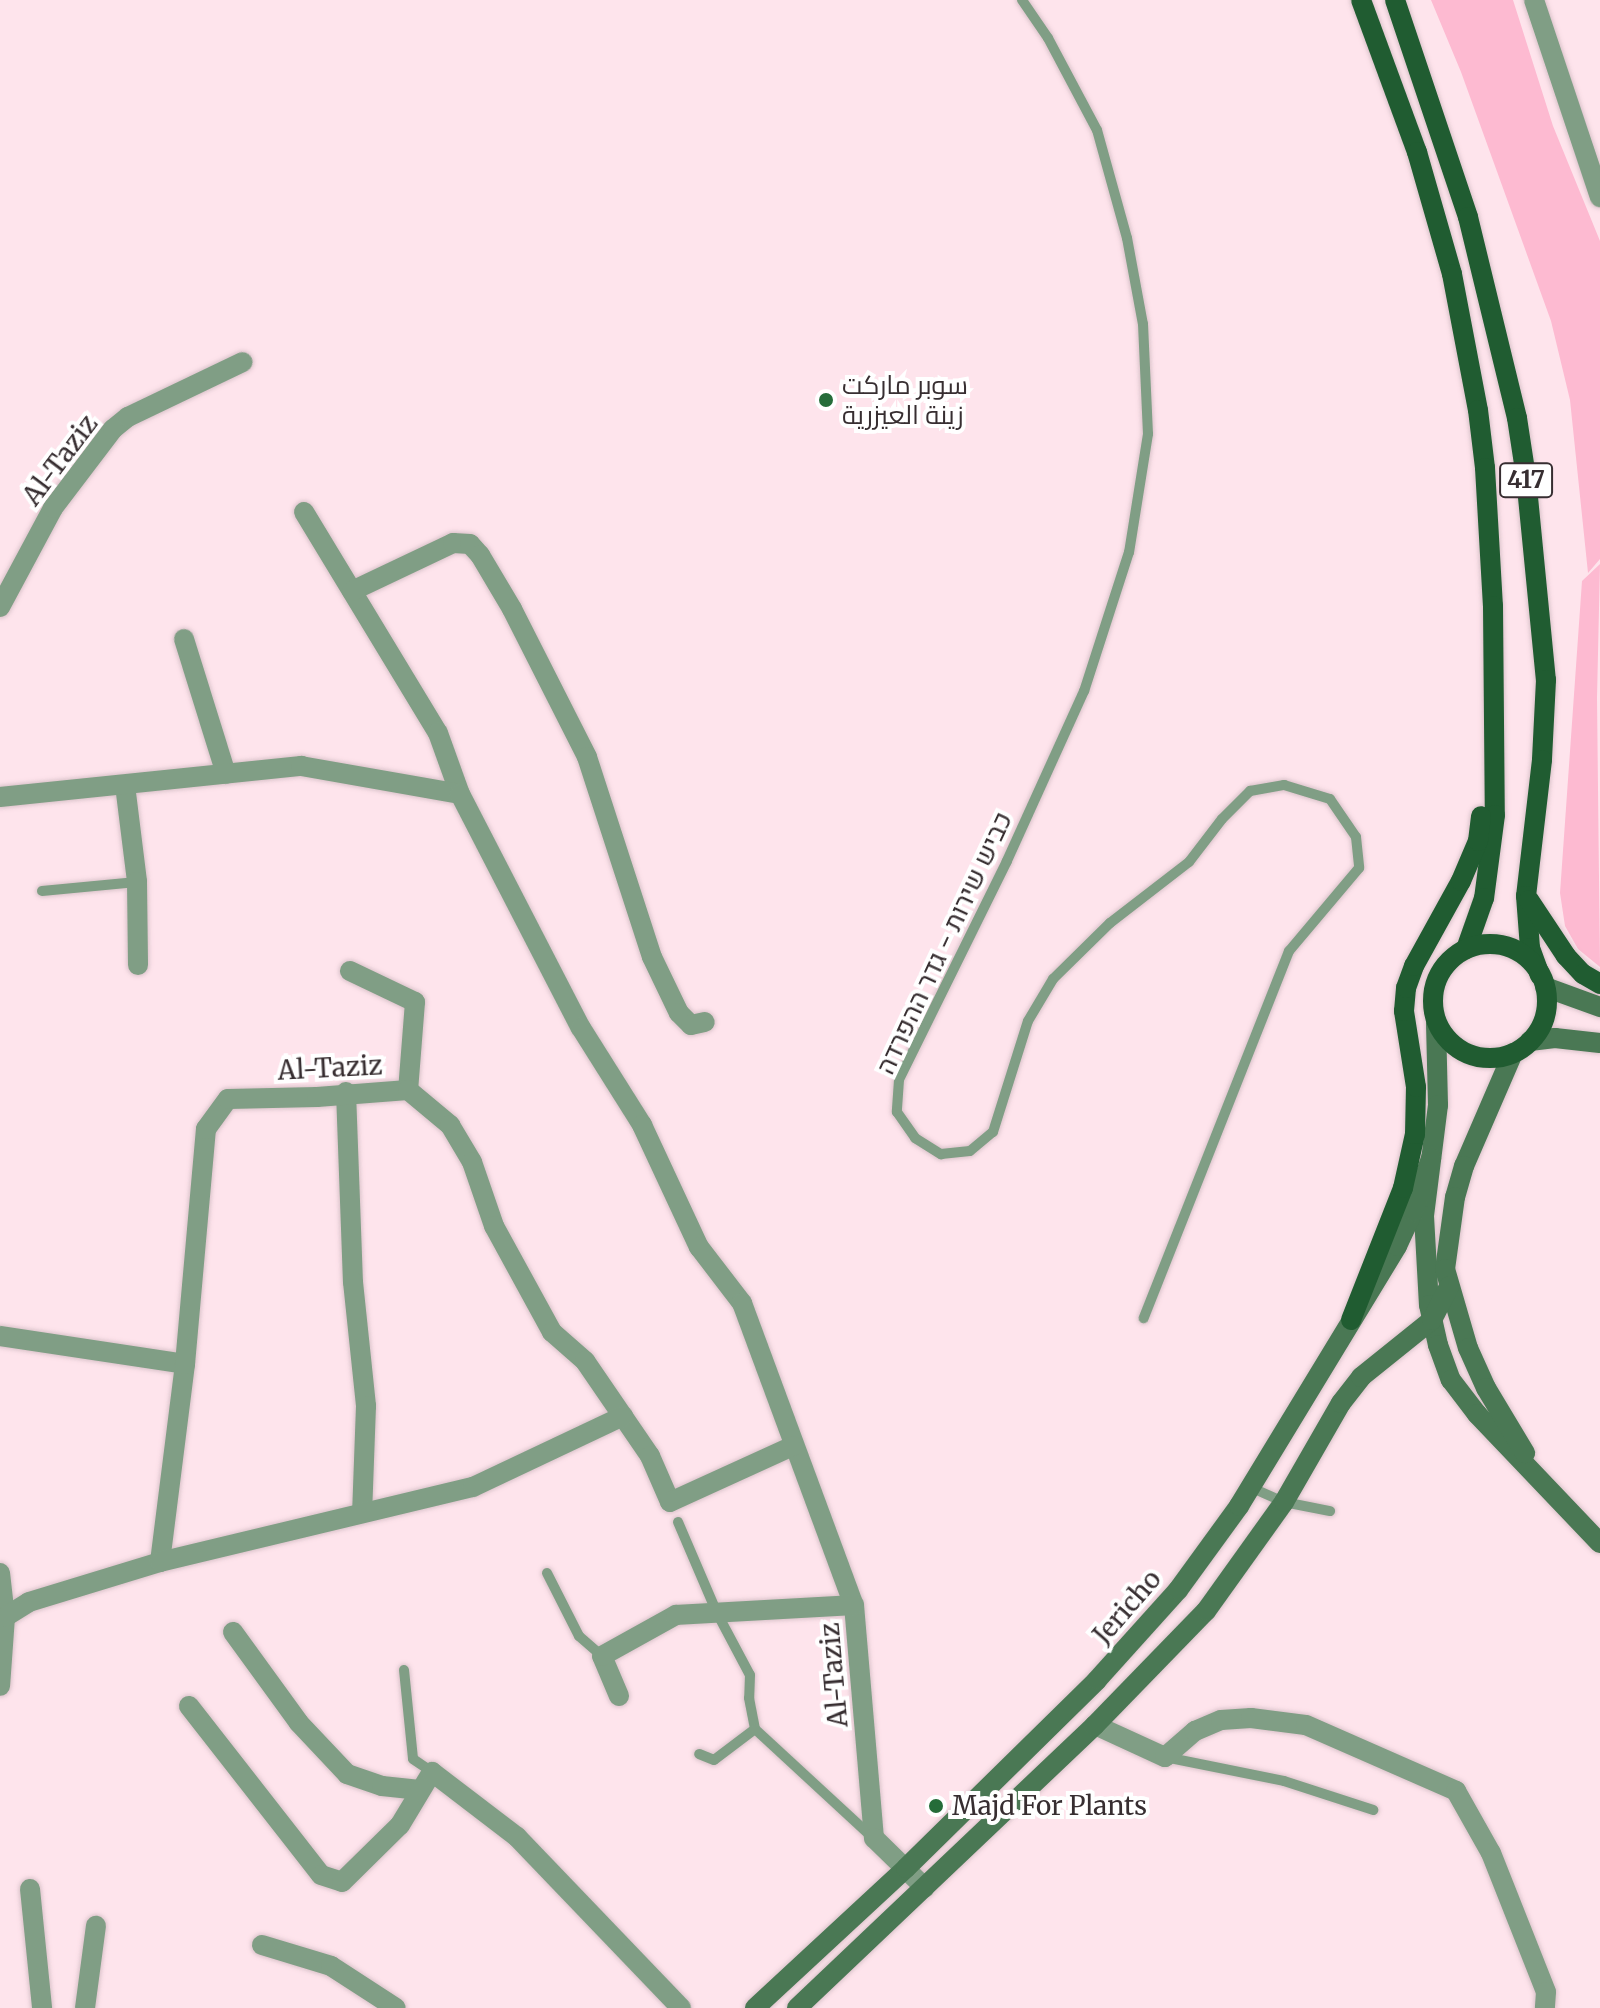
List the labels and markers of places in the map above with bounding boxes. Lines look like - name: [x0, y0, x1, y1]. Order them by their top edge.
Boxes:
- place label: سوبر ماركت زينة العيزرية: [842, 369, 968, 430]
- marker: سوبر ماركت زينة العيزرية: [817, 391, 835, 409]
- place label: Majd For Plants: [952, 1790, 1147, 1822]
- marker: Majd For Plants: [927, 1797, 945, 1815]

